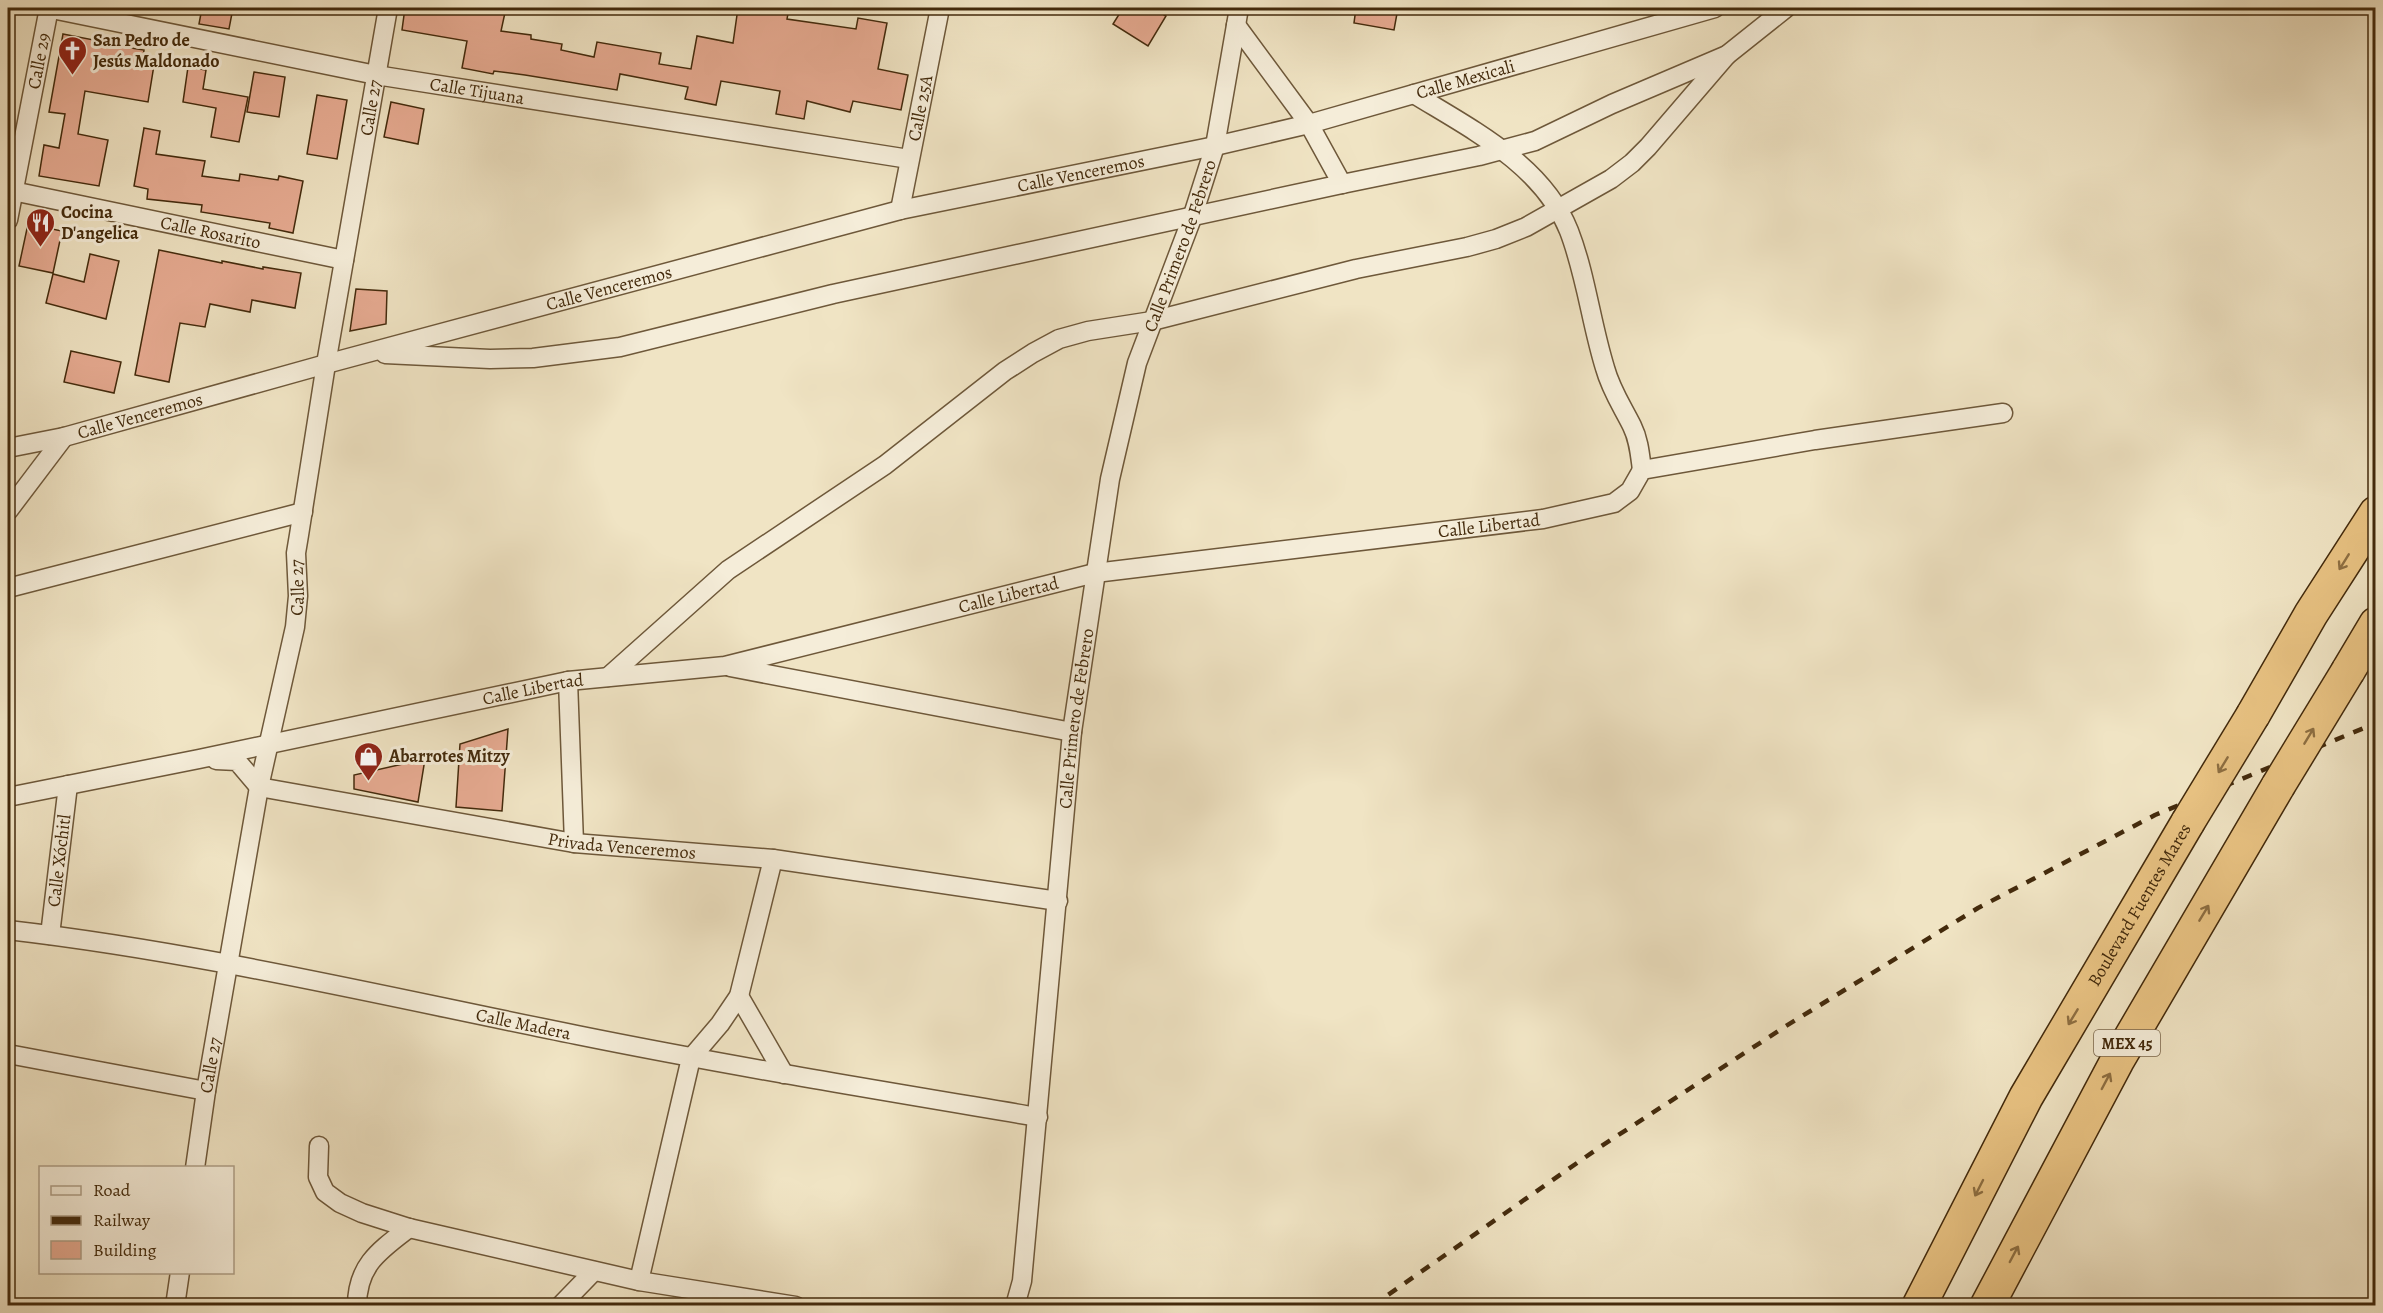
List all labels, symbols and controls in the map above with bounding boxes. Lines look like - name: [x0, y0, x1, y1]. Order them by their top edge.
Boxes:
- place label: San Pedro de Jesús Maldonado: [93, 28, 220, 73]
- street label: Calle 29: [22, 31, 56, 91]
- church icon: San Pedro de Jesús Maldonado: [56, 34, 88, 76]
- street label: Calle Mexicali: [1413, 54, 1518, 105]
- street label: Calle Tijuana: [428, 72, 527, 110]
- street label: Calle 25A: [902, 72, 939, 143]
- street label: Calle 27: [354, 78, 387, 138]
- street label: Calle Venceremos: [1015, 149, 1147, 198]
- street label: Calle Primero de Febrero: [1138, 157, 1222, 335]
- place label: Cocina D'angelica: [61, 200, 139, 245]
- restaurant icon: Cocina D'angelica: [24, 206, 56, 248]
- street label: Calle Rosarito: [158, 210, 263, 254]
- street label: Calle Venceremos: [543, 260, 674, 316]
- street label: Calle Venceremos: [75, 387, 205, 445]
- street label: Calle Libertad: [1437, 507, 1542, 544]
- one-way arrow: [2337, 554, 2350, 571]
- street label: Calle 27: [284, 558, 310, 617]
- street label: Calle Libertad: [956, 571, 1062, 619]
- street label: Calle Primero de Febrero: [1053, 627, 1099, 810]
- street label: Calle Libertad: [480, 668, 585, 711]
- one-way arrow: [2303, 728, 2315, 745]
- shop icon: Abarrotes Mitzy: [352, 740, 384, 782]
- place label: Abarrotes Mitzy: [388, 744, 510, 768]
- one-way arrow: [2216, 756, 2228, 773]
- street label: Calle Xóchitl: [41, 812, 76, 908]
- street label: Boulevard Fuentes Mares: [2082, 819, 2197, 991]
- street label: Privada Venceremos: [546, 827, 697, 865]
- one-way arrow: [2198, 905, 2210, 922]
- street label: Calle Madera: [474, 1002, 574, 1046]
- one-way arrow: [2066, 1008, 2078, 1025]
- road number: MEX 45: [2094, 1030, 2160, 1056]
- street label: Calle 27: [194, 1035, 227, 1095]
- one-way arrow: [2100, 1073, 2112, 1091]
- legend: [39, 1166, 234, 1274]
- text: Road: [93, 1178, 131, 1202]
- one-way arrow: [1973, 1179, 1984, 1197]
- text: Railway: [93, 1208, 151, 1232]
- text: Building: [93, 1238, 157, 1262]
- one-way arrow: [2009, 1245, 2020, 1263]

